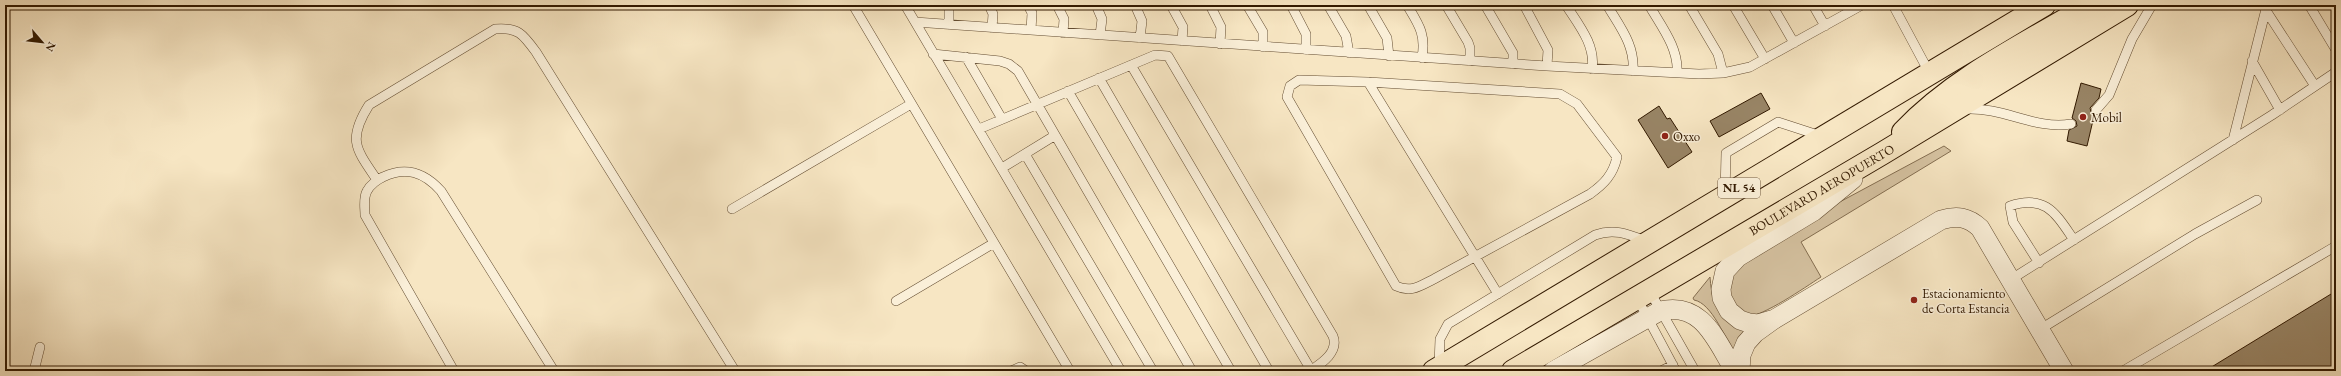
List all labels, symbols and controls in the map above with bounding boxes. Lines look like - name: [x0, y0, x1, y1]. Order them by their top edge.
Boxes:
- north arrow: [22, 22, 62, 62]
- text: N: [43, 39, 59, 54]
- place label: Mobil: [2091, 109, 2122, 126]
- marker: Mobil: [2078, 112, 2088, 122]
- place label: Oxxo: [1673, 128, 1700, 145]
- marker: Oxxo: [1660, 131, 1670, 141]
- street label: BOULEVARD AEROPUERTO: [1746, 140, 1898, 239]
- road number: NL 54: [1718, 178, 1760, 198]
- place label: Estacionamiento de Corta Estancia: [1922, 285, 2010, 317]
- marker: Estacionamiento de Corta Estancia: [1909, 295, 1919, 305]

